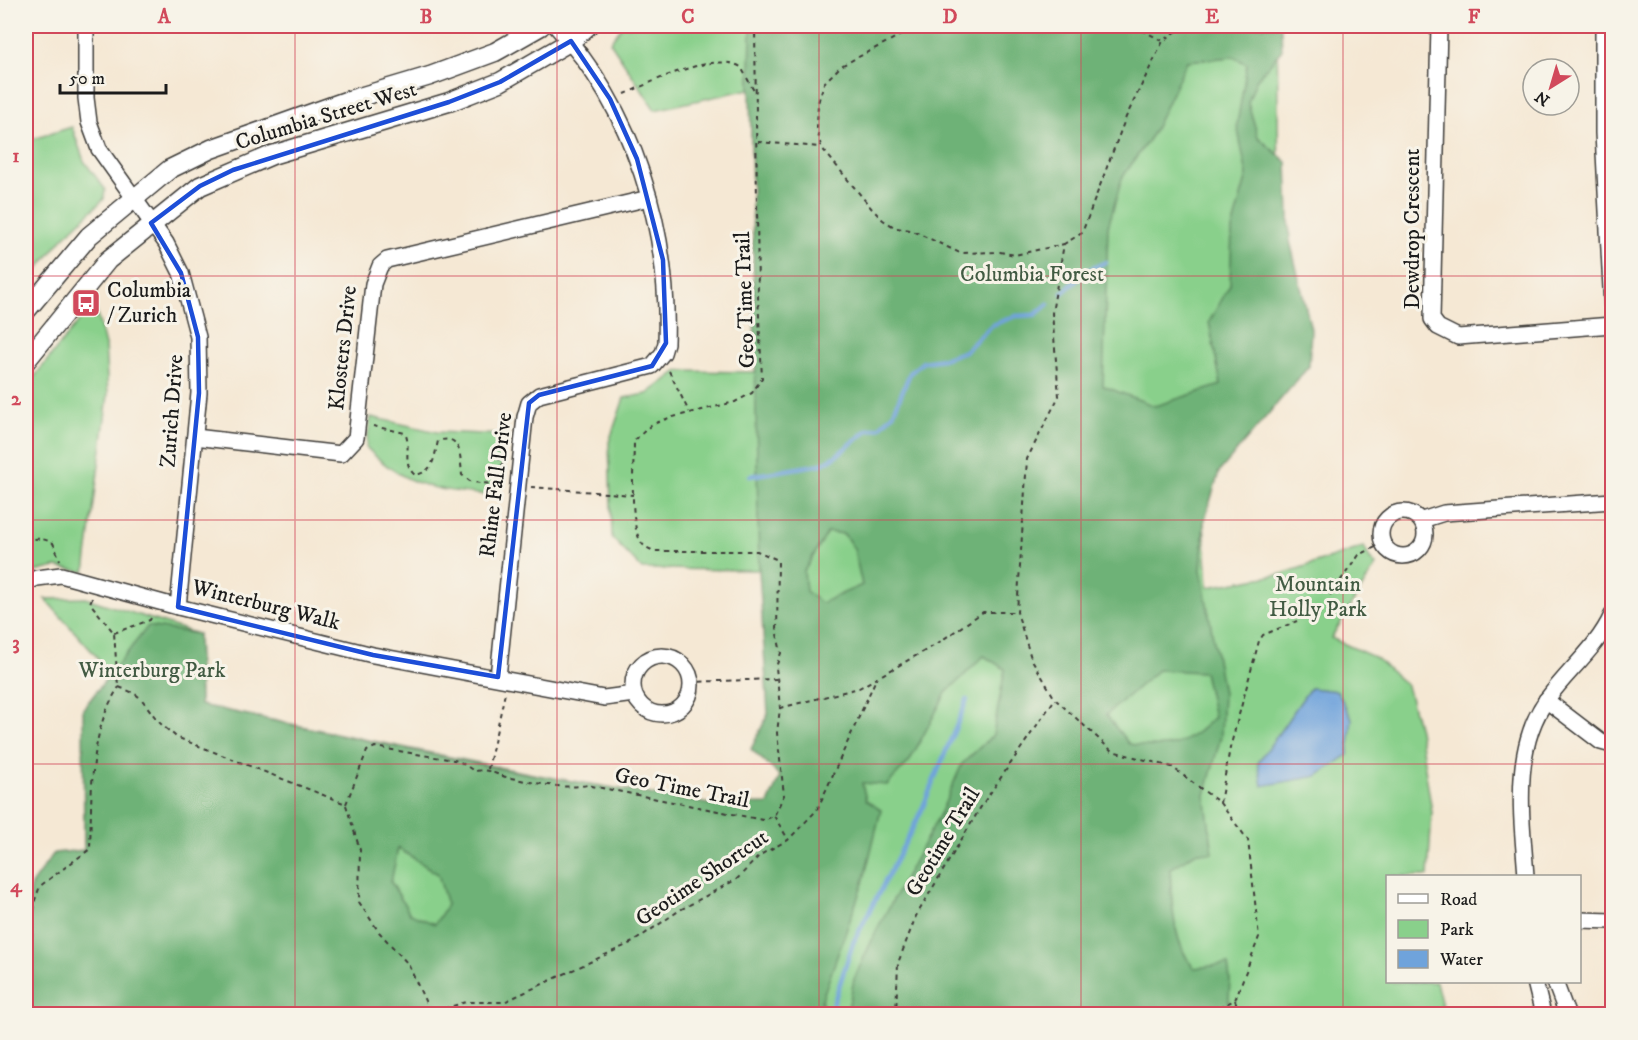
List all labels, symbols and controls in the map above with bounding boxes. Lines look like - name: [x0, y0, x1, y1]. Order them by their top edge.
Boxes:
- text: A: [157, 5, 172, 30]
- text: B: [420, 5, 432, 30]
- text: C: [681, 5, 695, 30]
- text: D: [943, 5, 958, 30]
- text: E: [1205, 5, 1219, 30]
- text: F: [1468, 5, 1481, 30]
- scale bar: [60, 57, 166, 95]
- north arrow: [1521, 57, 1581, 117]
- text: 50 m: [69, 68, 105, 90]
- street label: Columbia Street West: [232, 76, 420, 156]
- text: N: [1531, 86, 1554, 110]
- text: 1: [12, 144, 20, 169]
- street label: Dewdrop Crescent: [1399, 148, 1426, 310]
- street label: Geo Time Trail: [729, 231, 761, 369]
- park label: Columbia Forest: [960, 261, 1104, 288]
- place label: Columbia / Zurich: [107, 277, 192, 329]
- street label: Klosters Drive: [323, 284, 363, 412]
- bus stop icon: Columbia / Zurich: [70, 287, 102, 319]
- street label: Zurich Drive: [155, 354, 189, 468]
- text: 2: [11, 387, 22, 412]
- street label: Rhine Fall Drive: [474, 411, 518, 559]
- park label: Mountain Holly Park: [1269, 571, 1367, 623]
- street label: Winterburg Walk: [188, 573, 343, 636]
- text: 3: [12, 631, 20, 656]
- park label: Winterburg Park: [77, 657, 226, 684]
- street label: Geo Time Trail: [612, 762, 752, 814]
- street label: Geotime Trail: [900, 782, 986, 901]
- street label: Geotime Shortcut: [631, 824, 773, 932]
- text: 4: [10, 874, 23, 899]
- legend: [1386, 875, 1581, 983]
- text: Road: [1440, 889, 1477, 911]
- text: Park: [1440, 919, 1474, 941]
- text: Water: [1439, 949, 1483, 971]

